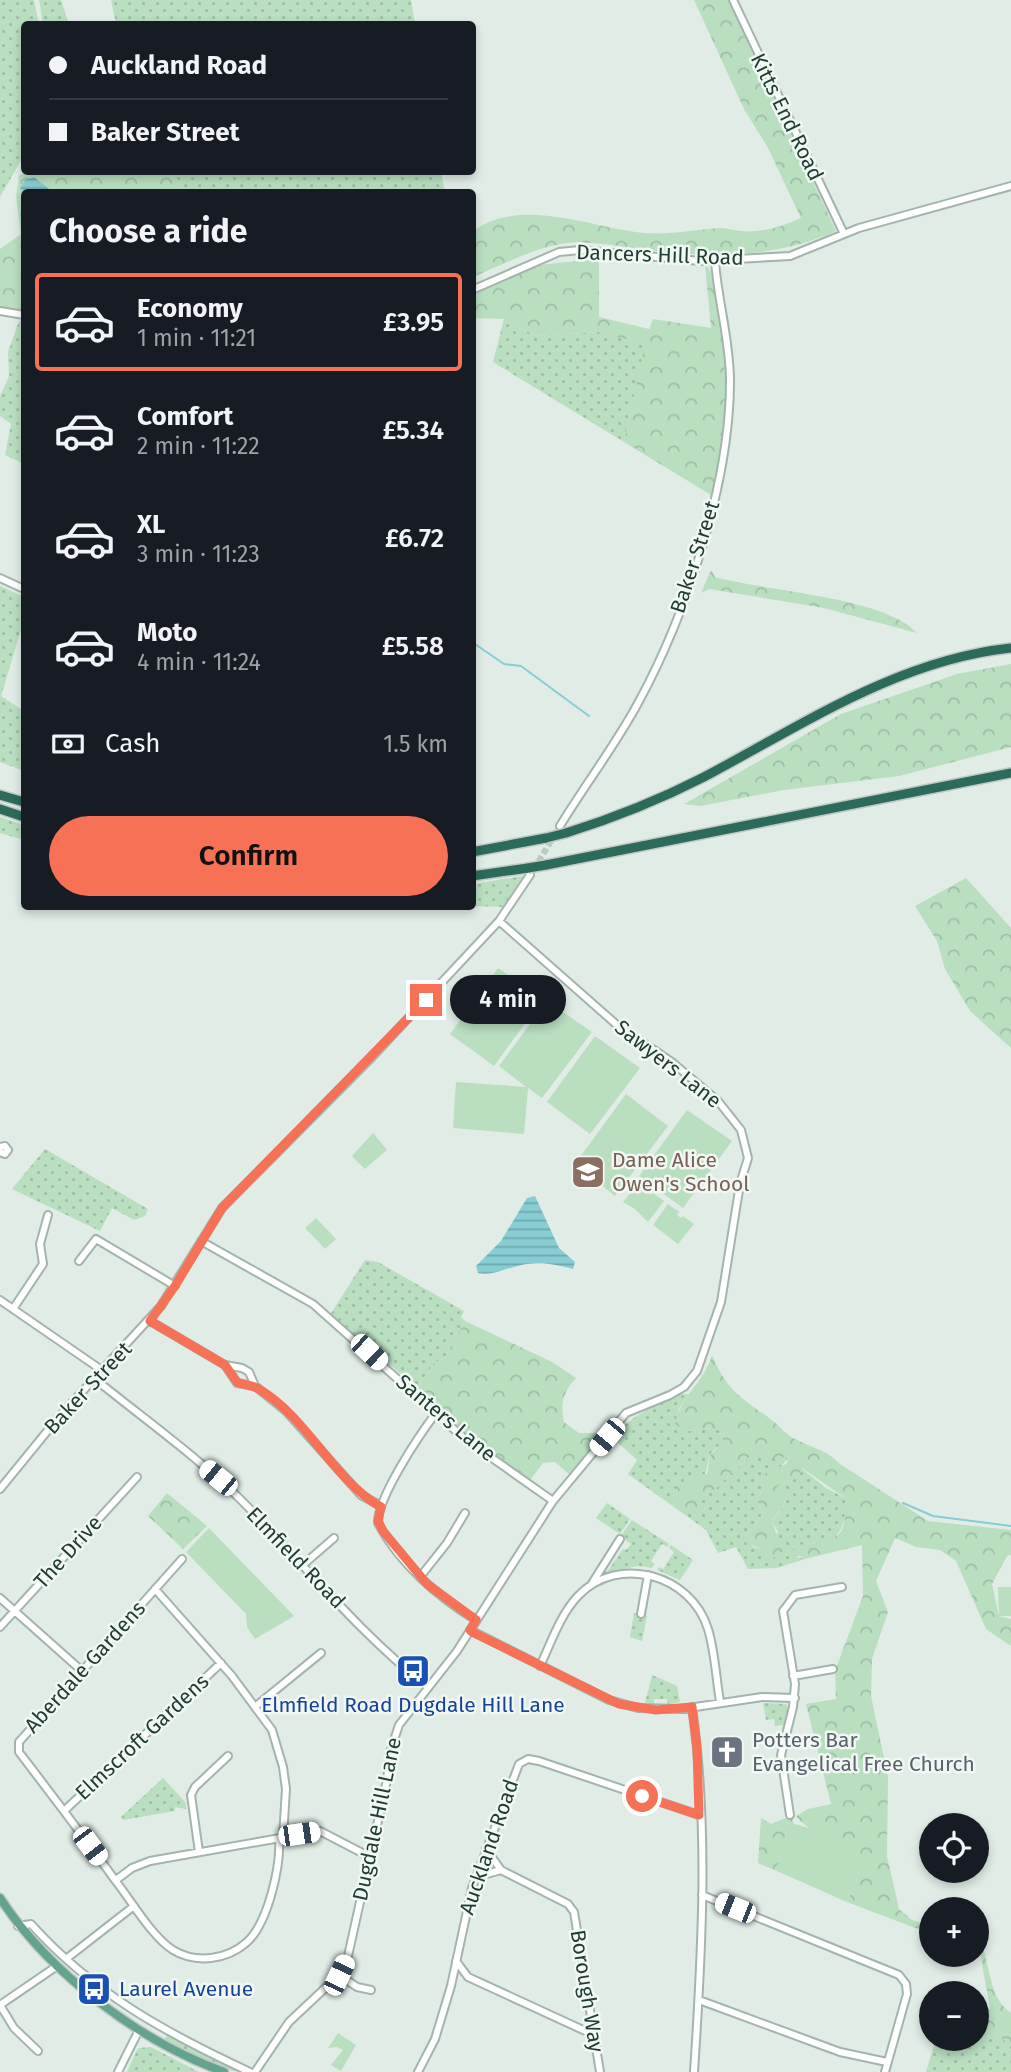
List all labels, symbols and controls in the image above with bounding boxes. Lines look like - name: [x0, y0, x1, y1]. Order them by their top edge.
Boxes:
- street label: Kitts End Road: [745, 49, 829, 185]
- text: Auckland Road: [91, 50, 267, 81]
- text: Baker Street: [91, 117, 240, 148]
- text: Choose a ride: [49, 212, 247, 250]
- street label: Dancers Hill Road: [576, 239, 744, 271]
- icon: car: [53, 291, 116, 354]
- text: Economy: [137, 293, 243, 324]
- text: £3.95: [383, 307, 444, 338]
- text: 1 min · 11:21: [137, 324, 256, 352]
- icon: car: [53, 399, 116, 462]
- text: Comfort: [137, 401, 233, 432]
- text: £5.34: [382, 415, 444, 446]
- text: 2 min · 11:22: [137, 432, 260, 460]
- street label: Baker Street: [665, 497, 726, 617]
- icon: car: [53, 507, 116, 570]
- text: XL: [137, 509, 165, 540]
- text: £6.72: [385, 523, 444, 554]
- text: 3 min · 11:23: [137, 540, 260, 568]
- icon: car: [53, 615, 116, 678]
- text: Moto: [137, 617, 197, 648]
- text: £5.58: [382, 631, 444, 662]
- text: 4 min · 11:24: [137, 648, 261, 676]
- icon: cash: [49, 725, 87, 763]
- text: Cash: [105, 728, 161, 759]
- text: 1.5 km: [383, 730, 448, 758]
- button: Confirm: [49, 816, 448, 896]
- callout: 4 min: [450, 976, 566, 1024]
- route end: [410, 984, 442, 1016]
- text: 4 min: [479, 985, 537, 1013]
- street label: Sawyers Lane: [610, 1014, 726, 1114]
- place label: Dame Alice Owen's School: [612, 1147, 749, 1197]
- school or university icon: Dame Alice Owen's School: [569, 1153, 607, 1191]
- car: [347, 1330, 392, 1374]
- street label: Baker Street: [39, 1336, 138, 1440]
- street label: Santers Lane: [391, 1369, 501, 1467]
- car: [586, 1414, 629, 1460]
- car: [196, 1457, 241, 1499]
- street label: Elmfield Road: [241, 1502, 351, 1614]
- street label: The Drive: [28, 1510, 108, 1594]
- street label: Aberdale Gardens: [19, 1596, 151, 1738]
- bus stop icon: Elmfield Road Dugdale Hill Lane: [394, 1652, 432, 1690]
- street label: Elmscroft Gardens: [70, 1668, 214, 1806]
- place label: Elmfield Road Dugdale Hill Lane: [261, 1692, 565, 1718]
- place label: Potters Bar Evangelical Free Church: [752, 1727, 975, 1777]
- church icon: Potters Bar Evangelical Free Church: [708, 1733, 746, 1771]
- street label: Dugdale Hill Lane: [347, 1735, 407, 1903]
- street label: Auckland Road: [454, 1776, 524, 1918]
- route start: [626, 1780, 658, 1812]
- map controls: [919, 1813, 989, 2051]
- button: locate: [919, 1813, 989, 1883]
- car: [277, 1821, 322, 1847]
- car: [69, 1823, 112, 1869]
- car: [712, 1890, 759, 1926]
- button: +: [919, 1897, 989, 1967]
- street label: Borough Way: [564, 1928, 610, 2055]
- car: [321, 1952, 358, 1998]
- bus stop icon: Laurel Avenue: [75, 1970, 113, 2008]
- place label: Laurel Avenue: [119, 1976, 253, 2002]
- button: −: [919, 1981, 989, 2051]

